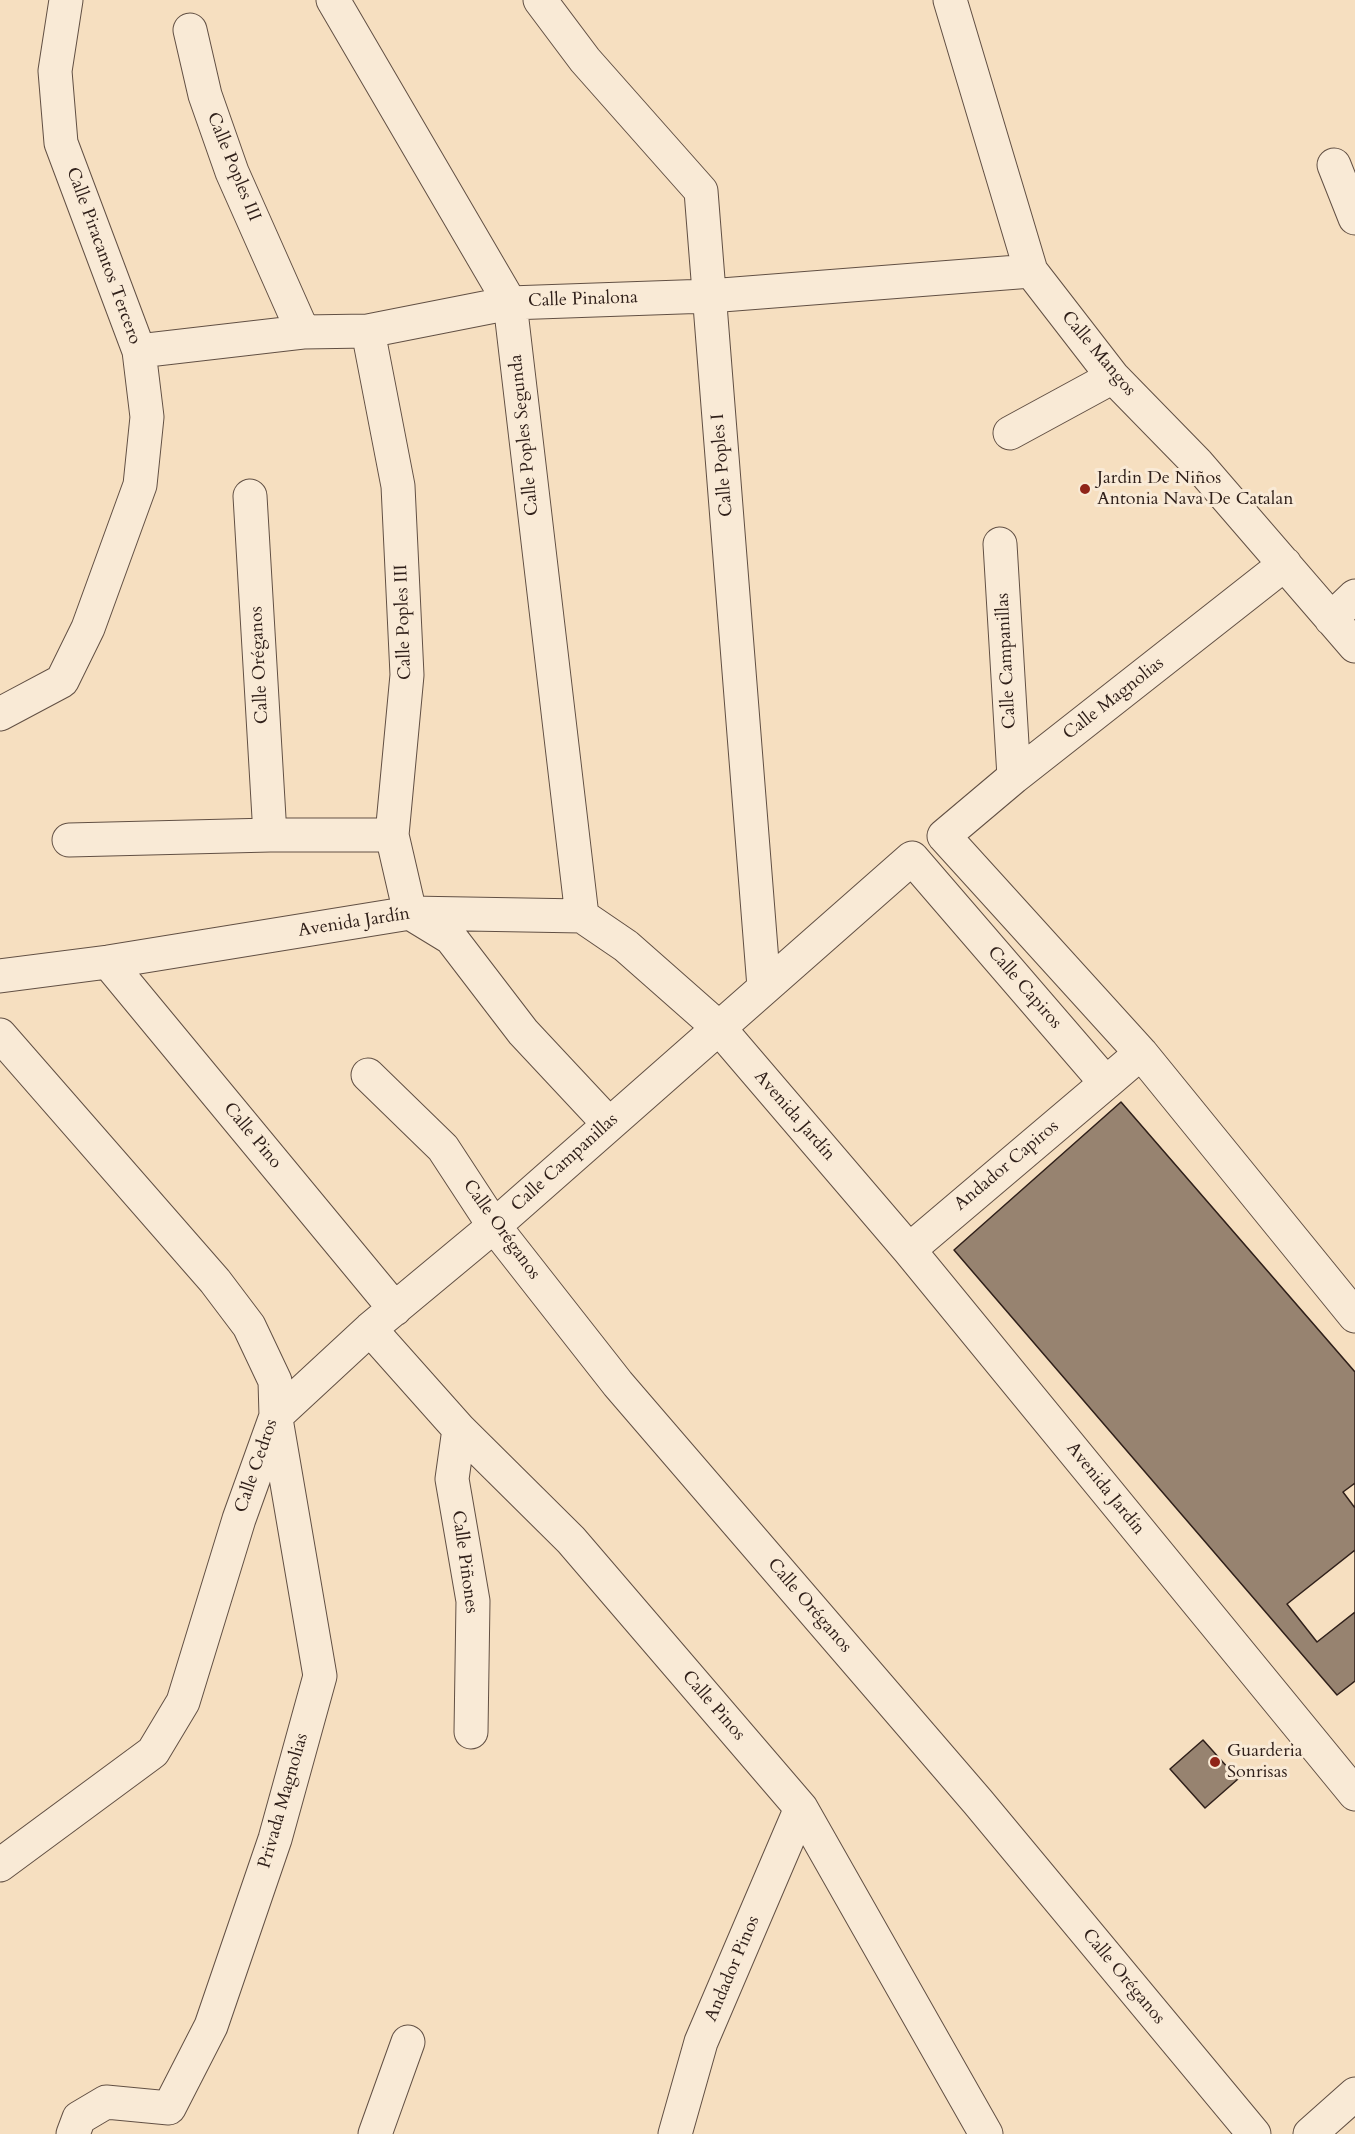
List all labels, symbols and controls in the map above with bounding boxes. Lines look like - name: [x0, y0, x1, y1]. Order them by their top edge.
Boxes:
- street label: Calle Poples III: [201, 109, 265, 225]
- street label: Calle Piracantos Tercero: [61, 165, 145, 347]
- street label: Calle Pinalona: [528, 287, 638, 313]
- street label: Calle Mangos: [1056, 307, 1140, 401]
- street label: Calle Poples Segunda: [506, 353, 544, 517]
- street label: Calle Poples I: [708, 413, 738, 517]
- place label: Jardin De Niños Antonia Nava De Catalan: [1097, 468, 1293, 510]
- marker: Jardin De Niños Antonia Nava De Catalan: [1078, 482, 1092, 496]
- street label: Calle Poples III: [391, 564, 417, 680]
- street label: Calle Campanillas: [993, 592, 1021, 730]
- street label: Calle Oréganos: [246, 606, 274, 724]
- street label: Calle Magnolias: [1059, 653, 1169, 745]
- street label: Avenida Jardín: [297, 904, 411, 942]
- street label: Calle Capiros: [982, 942, 1066, 1034]
- street label: Avenida Jardín: [749, 1066, 839, 1166]
- street label: Calle Pino: [218, 1099, 286, 1173]
- street label: Calle Campanillas: [507, 1109, 623, 1217]
- street label: Andador Capiros: [950, 1116, 1064, 1216]
- street label: Calle Oréganos: [458, 1176, 544, 1284]
- street label: Calle Cedros: [231, 1416, 283, 1516]
- street label: Avenida Jardín: [1061, 1438, 1149, 1540]
- street label: Calle Piñones: [446, 1509, 482, 1615]
- street label: Calle Oréganos: [762, 1554, 856, 1658]
- street label: Calle Pinos: [677, 1667, 749, 1745]
- street label: Privada Magnolias: [254, 1731, 314, 1871]
- place label: Guarderia Sonrisas: [1227, 1741, 1303, 1784]
- marker: Guarderia Sonrisas: [1208, 1755, 1222, 1769]
- street label: Andador Pinos: [701, 1913, 765, 2025]
- street label: Calle Oréganos: [1077, 1925, 1169, 2029]

